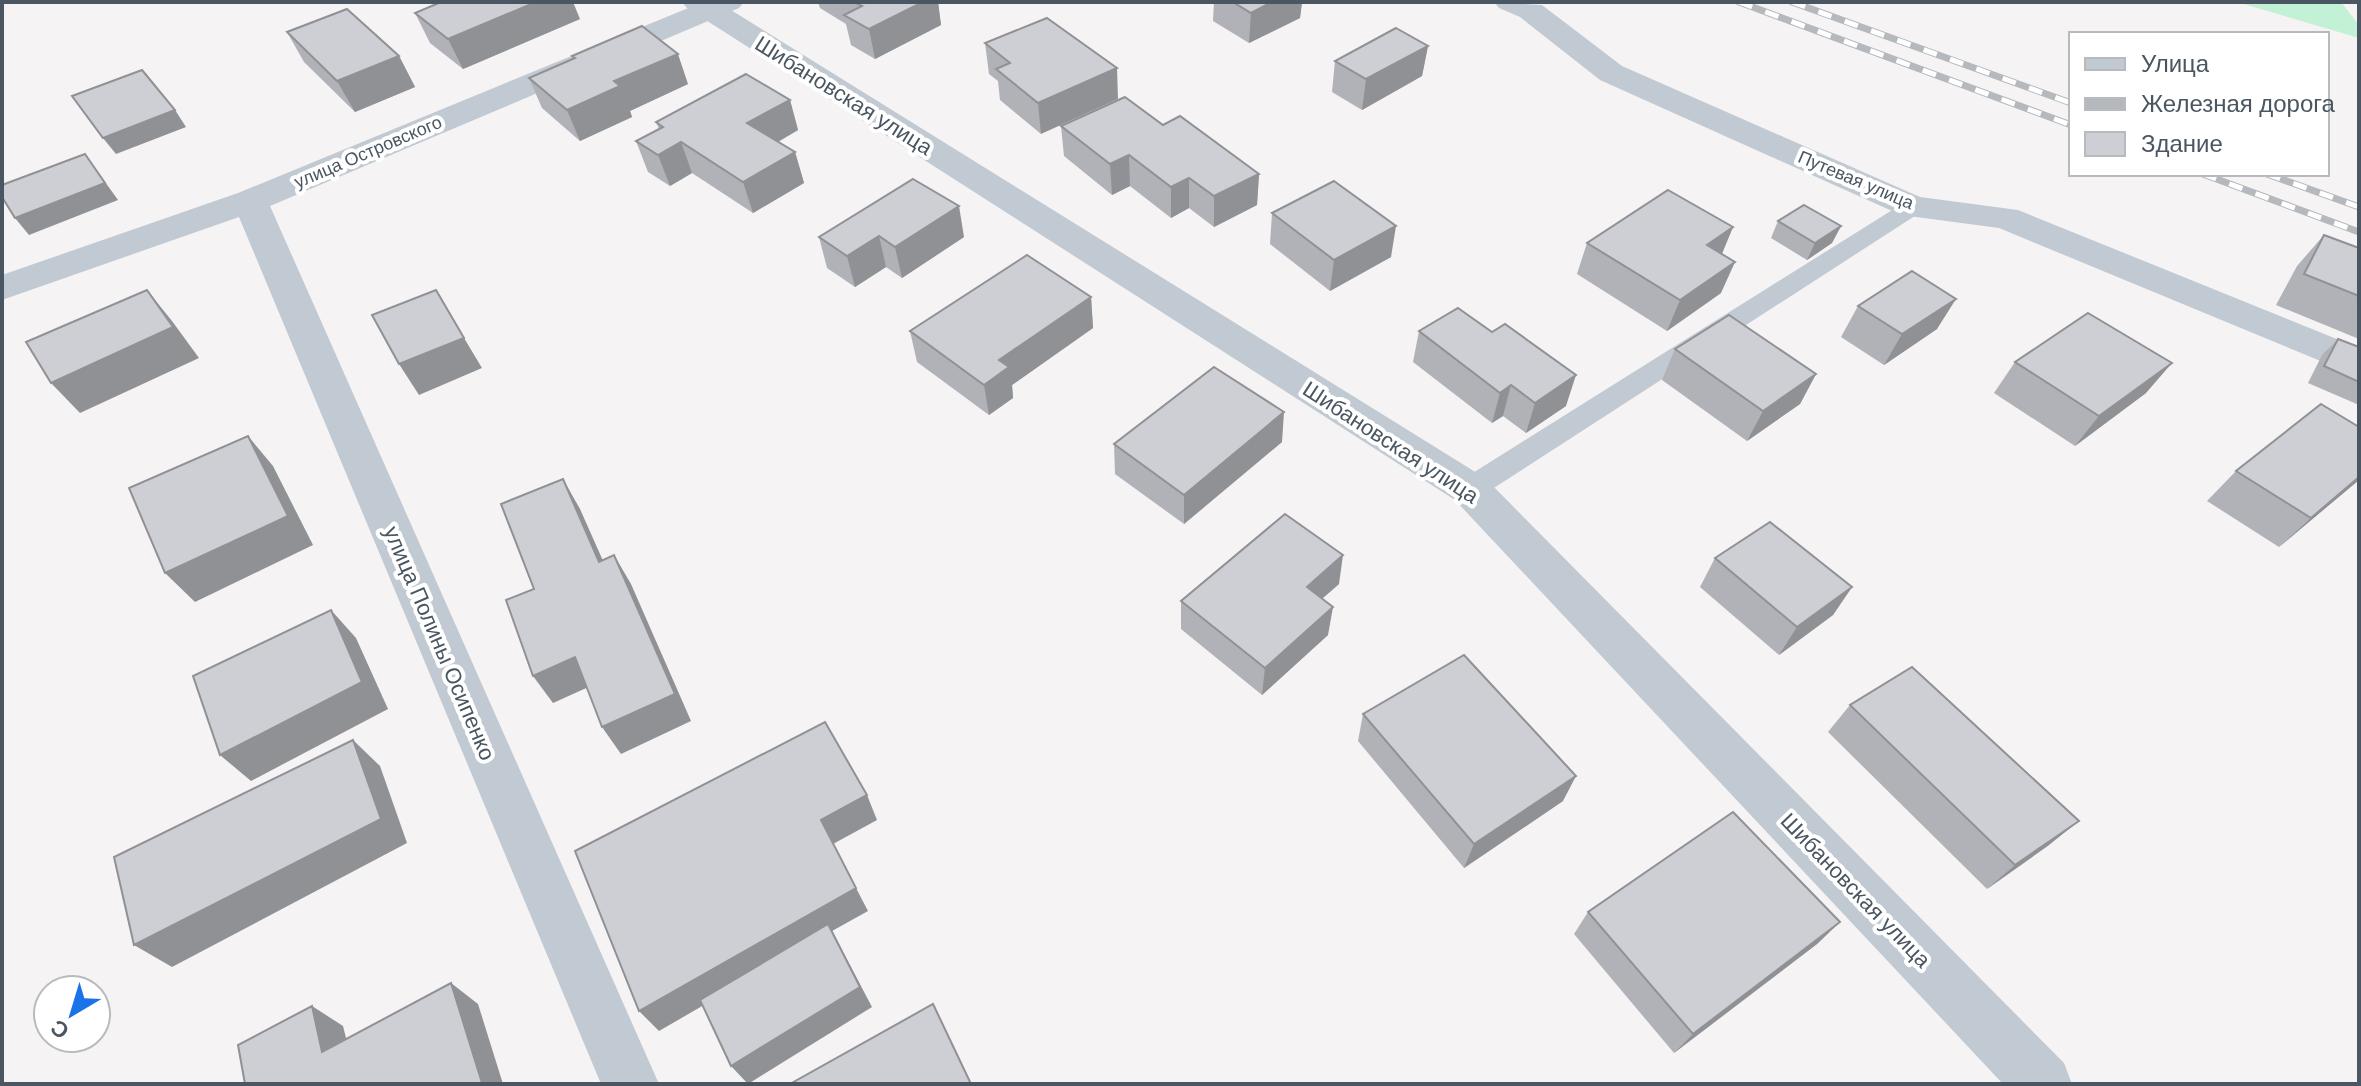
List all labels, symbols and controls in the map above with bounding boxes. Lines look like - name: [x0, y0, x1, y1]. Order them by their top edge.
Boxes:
- street label: Шибановская улица: [749, 29, 939, 162]
- legend: [2069, 32, 2329, 176]
- text: Улица: [2141, 48, 2210, 79]
- text: Железная дорога: [2141, 88, 2336, 119]
- street label: улица Островского: [291, 110, 445, 194]
- text: Здание: [2141, 128, 2223, 159]
- street label: Путевая улица: [1795, 145, 1918, 216]
- street label: Шибановская улица: [1297, 375, 1485, 511]
- street label: улица Полины Осипенко: [377, 522, 502, 765]
- street label: Шибановская улица: [1774, 807, 1938, 974]
- north arrow: [32, 974, 112, 1054]
- text: С: [45, 1013, 75, 1046]

